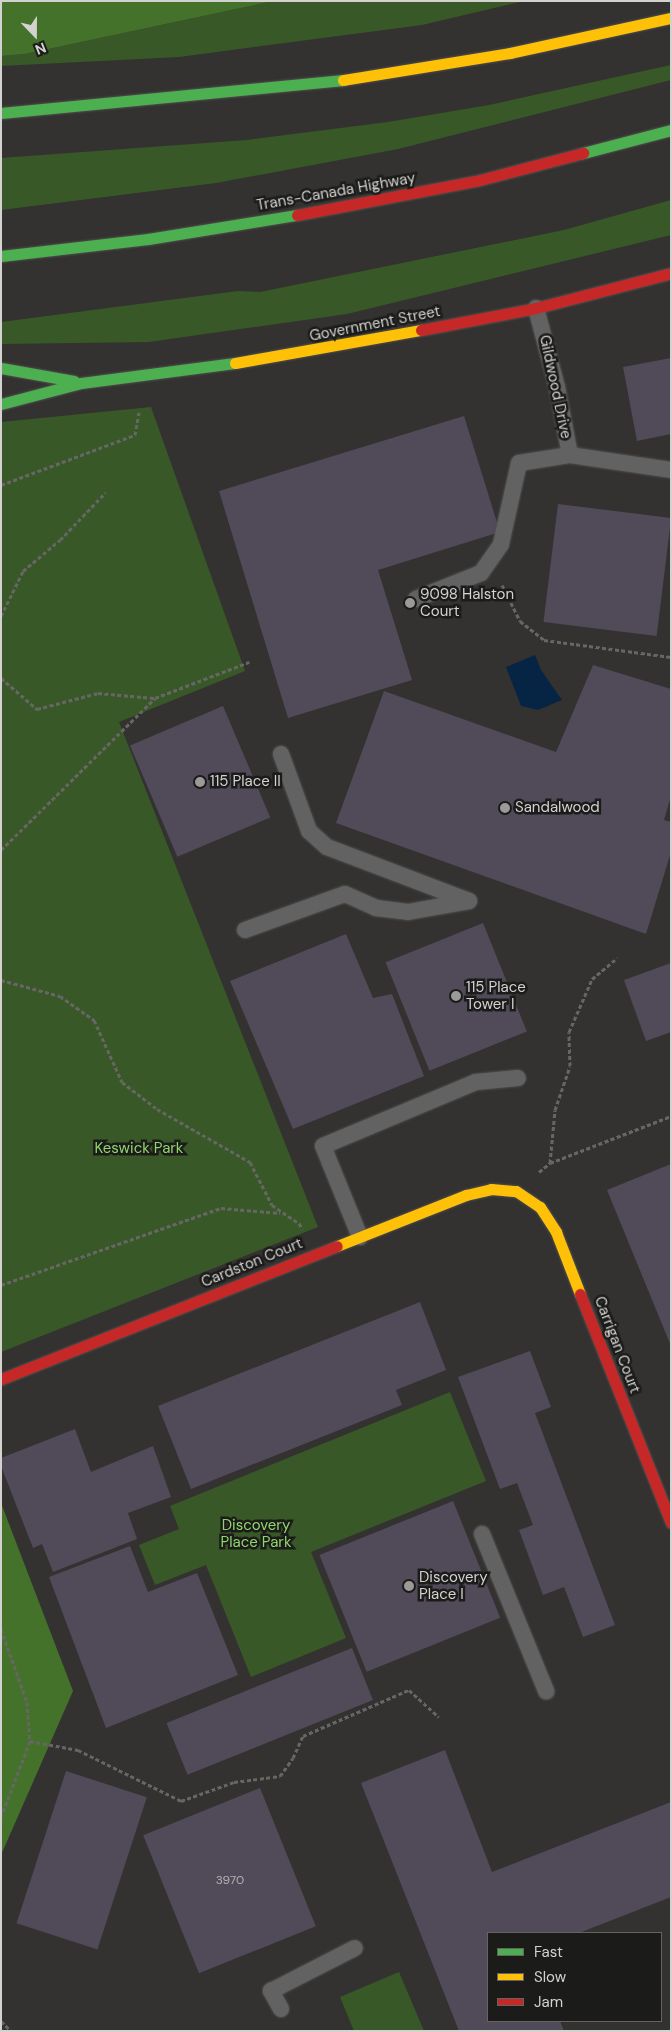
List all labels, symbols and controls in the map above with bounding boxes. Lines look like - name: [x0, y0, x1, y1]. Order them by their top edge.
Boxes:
- north arrow: [10, 10, 60, 60]
- text: N: [33, 39, 49, 59]
- street label: Trans-Canada Highway: [255, 169, 417, 215]
- street label: Government Street: [308, 302, 442, 346]
- street label: Gildwood Drive: [535, 333, 575, 441]
- place label: 9098 Halston Court: [420, 585, 514, 620]
- marker: 9098 Halston Court: [404, 597, 416, 609]
- place label: 115 Place II: [210, 773, 281, 791]
- marker: 115 Place II: [194, 776, 206, 788]
- place label: Sandalwood: [515, 799, 600, 817]
- marker: Sandalwood: [499, 802, 511, 814]
- place label: 115 Place Tower I: [466, 978, 526, 1013]
- marker: 115 Place Tower I: [450, 990, 462, 1002]
- park label: Keswick Park: [95, 1140, 183, 1158]
- street label: Cardston Court: [199, 1234, 305, 1292]
- street label: Carrigan Court: [590, 1294, 644, 1396]
- park label: Discovery Place Park: [221, 1516, 291, 1551]
- place label: Discovery Place I: [419, 1568, 487, 1603]
- marker: Discovery Place I: [403, 1580, 415, 1592]
- house number: 3970: [216, 1874, 244, 1888]
- legend: [487, 1932, 662, 2022]
- text: Fast: [534, 1942, 563, 1962]
- text: Slow: [534, 1967, 566, 1987]
- text: Jam: [534, 1992, 563, 2012]

